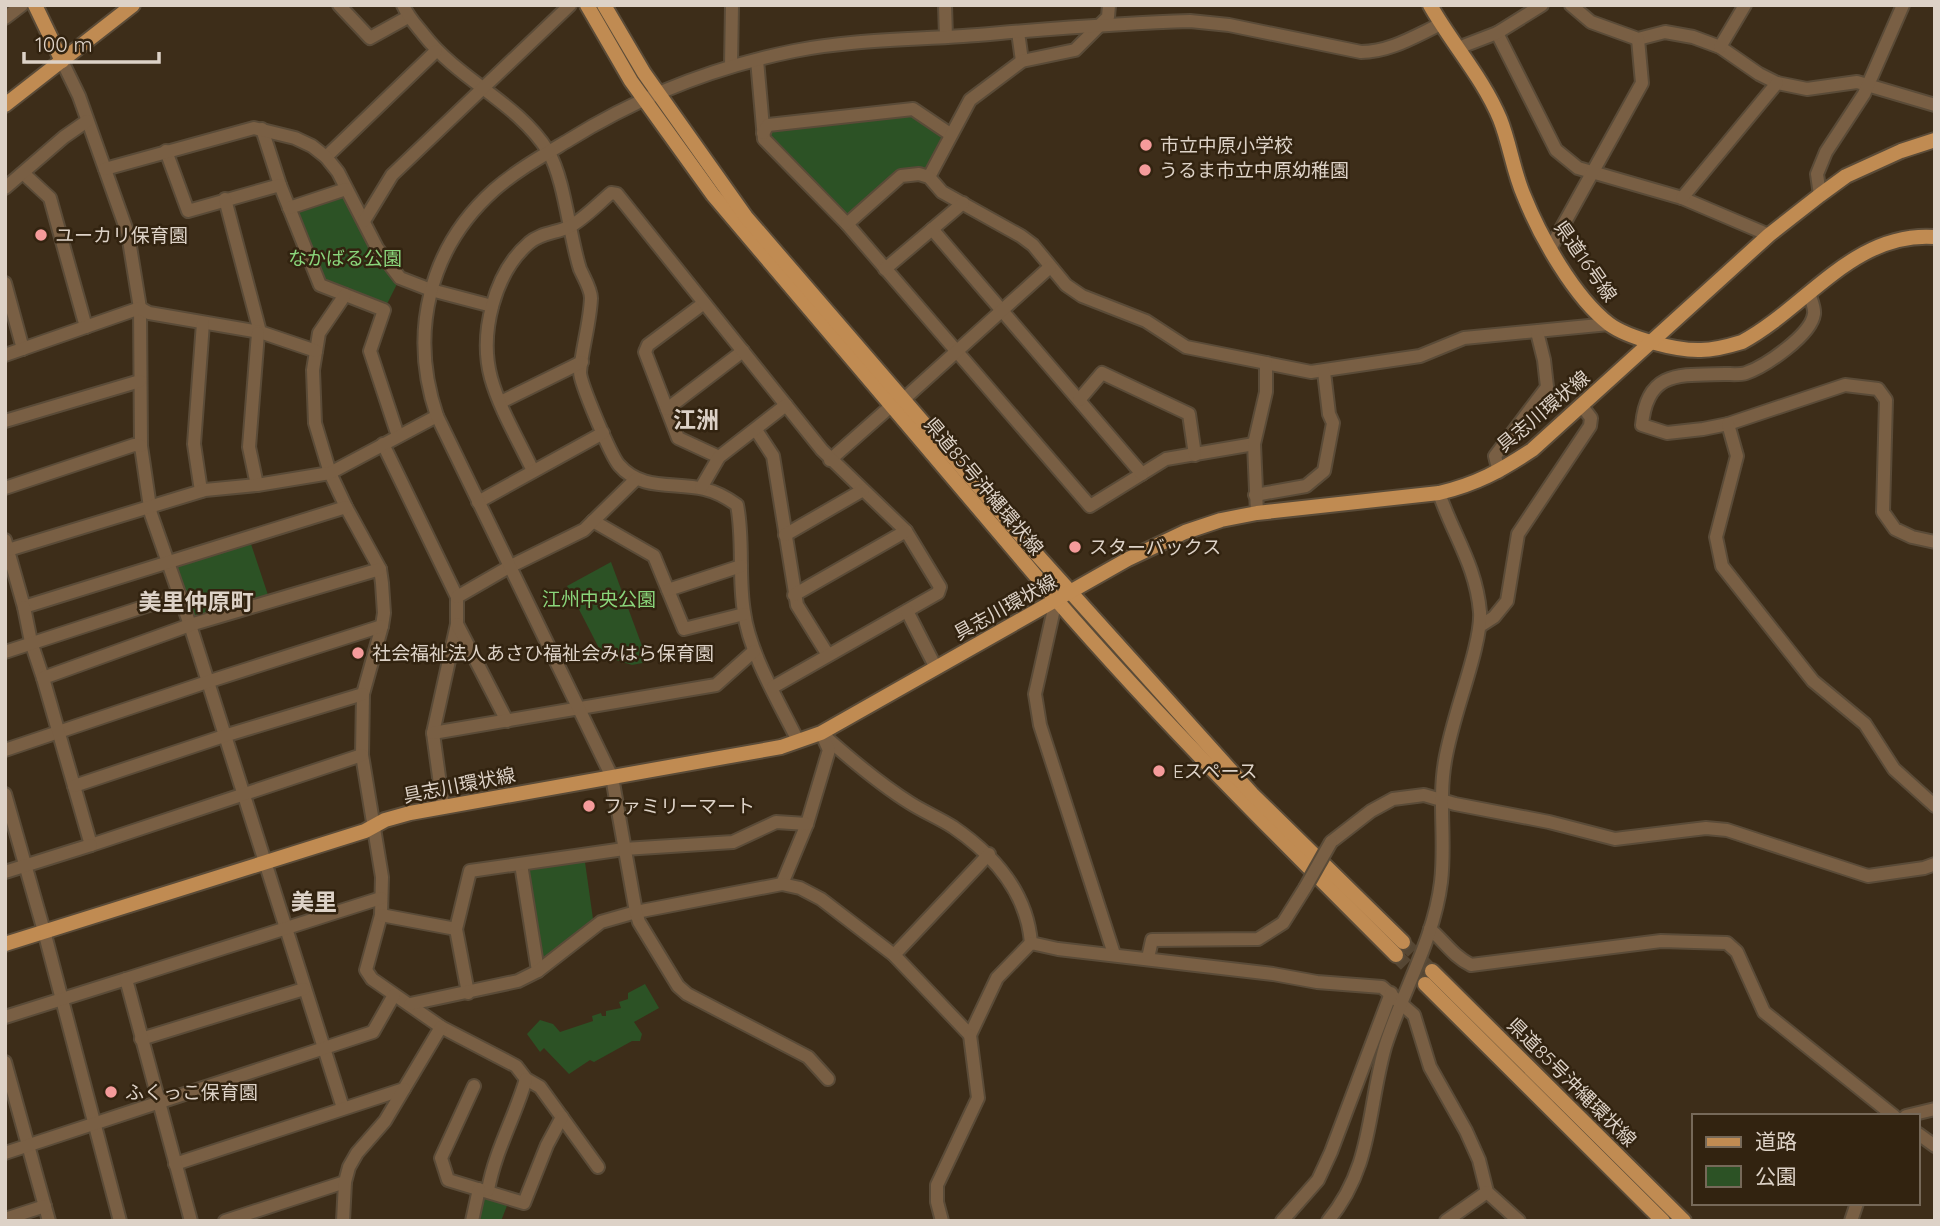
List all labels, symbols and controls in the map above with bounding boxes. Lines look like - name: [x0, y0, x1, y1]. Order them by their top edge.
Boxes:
- scale bar: [24, 21, 159, 65]
- text: 100 m: [35, 31, 93, 57]
- place label: 市立中原小学校: [1160, 133, 1293, 157]
- marker: 市立中原小学校: [1138, 137, 1154, 153]
- place label: うるま市立中原幼稚園: [1159, 158, 1349, 182]
- marker: うるま市立中原幼稚園: [1137, 162, 1153, 178]
- street label: 県道16号線: [1549, 216, 1623, 306]
- place label: ユーカリ保育園: [55, 223, 188, 247]
- marker: ユーカリ保育園: [33, 227, 49, 243]
- park label: なかばる公園: [288, 246, 402, 270]
- street label: 具志川環状線: [1492, 365, 1594, 457]
- district label: 江洲: [673, 405, 719, 434]
- street label: 県道85号沖縄環状線: [919, 412, 1049, 560]
- place label: スターバックス: [1089, 535, 1221, 559]
- marker: スターバックス: [1067, 539, 1083, 555]
- street label: 具志川環状線: [949, 569, 1061, 645]
- district label: 美里仲原町: [139, 587, 254, 616]
- park label: 江州中央公園: [542, 587, 656, 611]
- place label: 社会福祉法人あさひ福祉会みはら保育園: [372, 641, 714, 665]
- marker: 社会福祉法人あさひ福祉会みはら保育園: [350, 645, 366, 661]
- place label: Eスペース: [1173, 759, 1258, 783]
- street label: 具志川環状線: [401, 762, 517, 808]
- marker: Eスペース: [1151, 763, 1167, 779]
- place label: ファミリーマート: [603, 794, 755, 818]
- marker: ファミリーマート: [581, 798, 597, 814]
- district label: 美里: [291, 887, 337, 916]
- street label: 県道85号沖縄環状線: [1502, 1012, 1642, 1152]
- place label: ふくっこ保育園: [125, 1080, 258, 1104]
- marker: ふくっこ保育園: [103, 1084, 119, 1100]
- legend: [1692, 1114, 1919, 1205]
- text: 道路: [1755, 1128, 1797, 1154]
- text: 公園: [1755, 1163, 1797, 1189]

